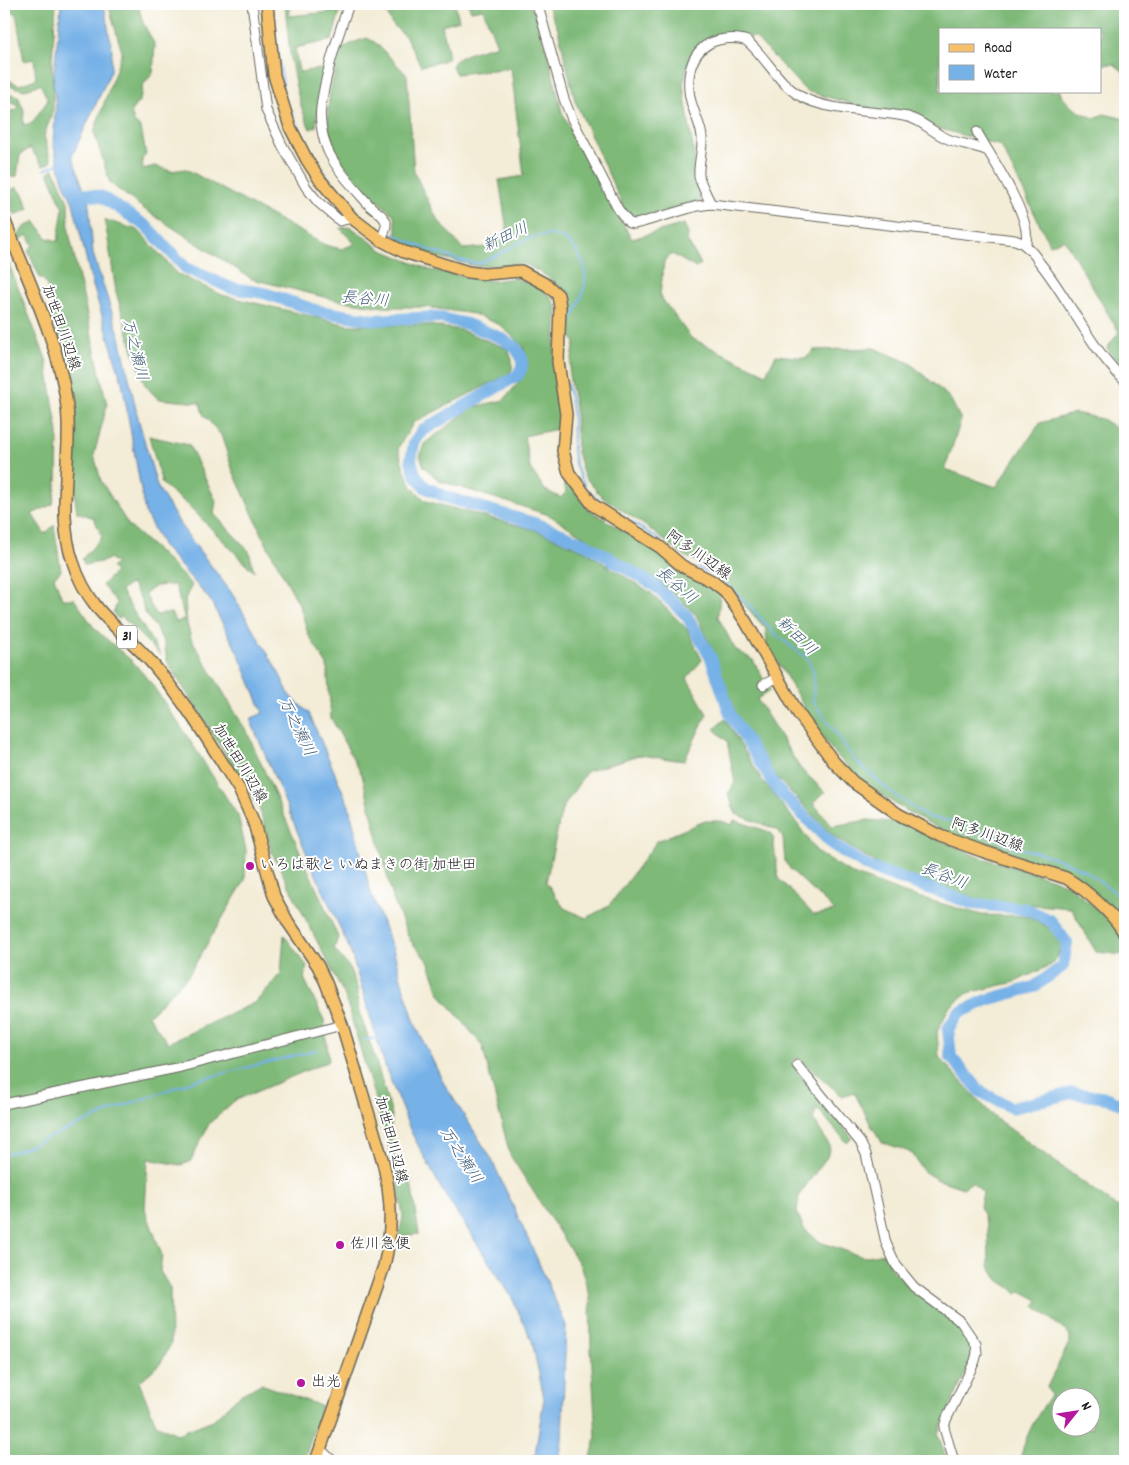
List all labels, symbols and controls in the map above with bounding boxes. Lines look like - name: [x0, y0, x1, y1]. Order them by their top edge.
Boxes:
- legend: [939, 28, 1102, 92]
- text: Road: [984, 38, 1012, 60]
- text: Water: [984, 64, 1018, 86]
- water label: 新田川: [479, 217, 533, 259]
- street label: 加世田川辺線: [35, 282, 85, 374]
- water label: 長谷川: [340, 286, 390, 314]
- water label: 万之瀬川: [115, 316, 153, 384]
- street label: 阿多川辺線: [661, 525, 735, 587]
- water label: 長谷川: [650, 562, 702, 610]
- water label: 新田川: [771, 612, 821, 662]
- road number: 31: [117, 626, 137, 649]
- water label: 万之瀬川: [272, 693, 320, 761]
- street label: 加世田川辺線: [206, 720, 272, 808]
- street label: 阿多川辺線: [948, 813, 1026, 859]
- place label: いろは歌と いぬまきの街 加世田: [260, 855, 477, 877]
- water label: 長谷川: [918, 858, 970, 896]
- marker: いろは歌と いぬまきの街 加世田: [244, 860, 256, 872]
- street label: 加世田川辺線: [368, 1094, 412, 1186]
- water label: 万之瀬川: [433, 1123, 487, 1189]
- place label: 佐川急便: [350, 1234, 411, 1256]
- marker: 佐川急便: [334, 1239, 346, 1251]
- place label: 出光: [311, 1372, 341, 1394]
- marker: 出光: [295, 1377, 307, 1389]
- north arrow: [1052, 1388, 1102, 1438]
- text: N: [1075, 1399, 1096, 1415]

